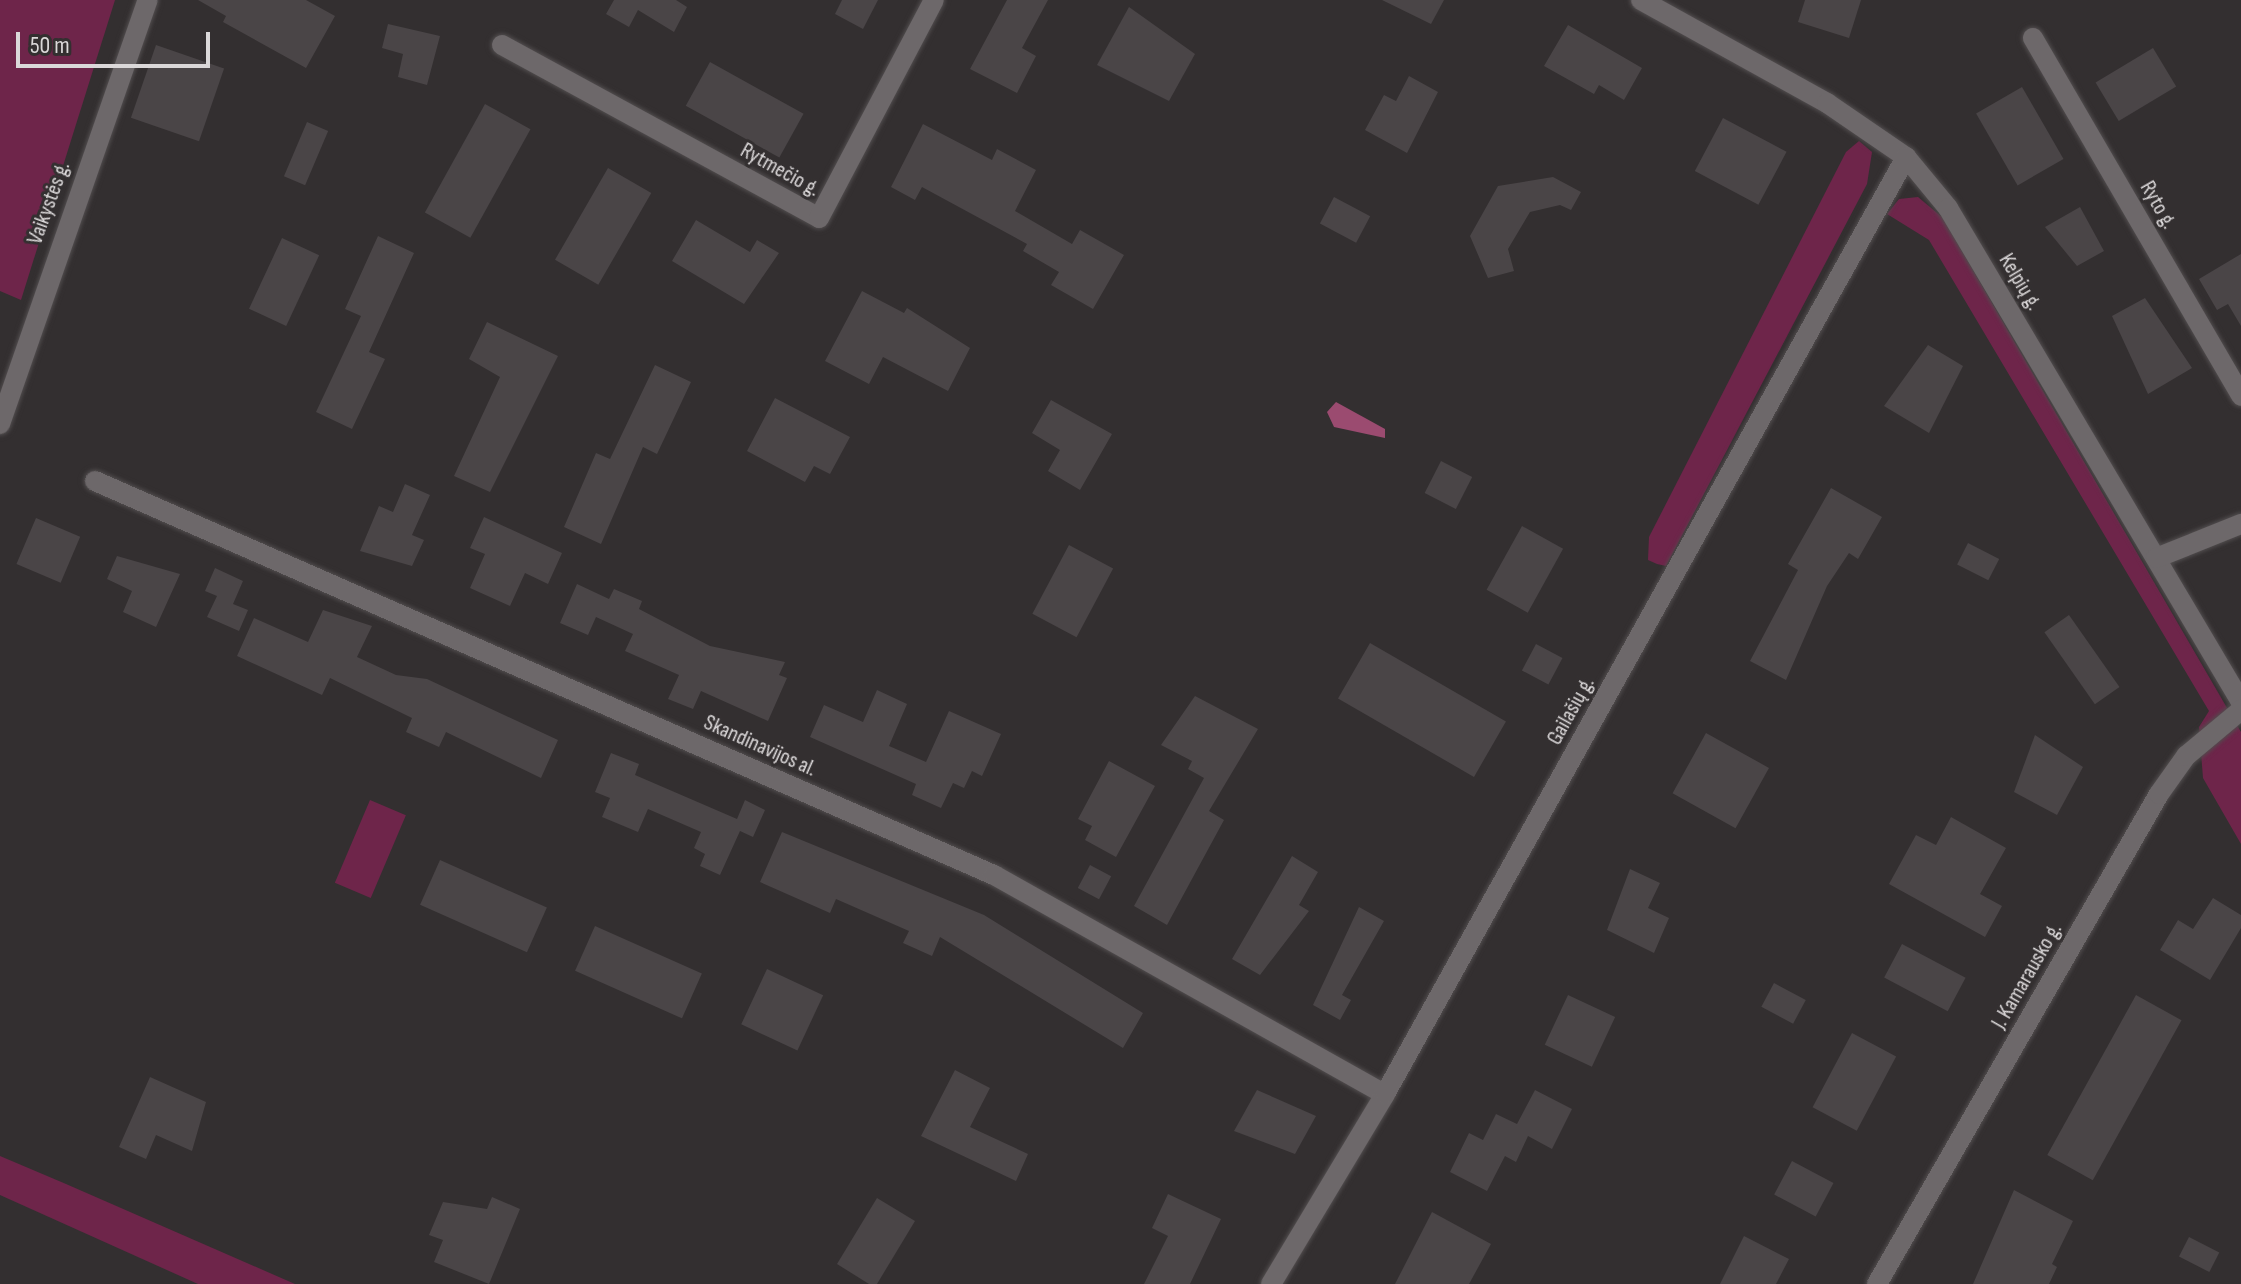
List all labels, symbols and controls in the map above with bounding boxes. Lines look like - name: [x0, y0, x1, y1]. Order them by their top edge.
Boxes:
- scale bar: [20, 16, 214, 66]
- text: 50 m: [30, 31, 70, 60]
- street label: Rytmečio g.: [736, 137, 824, 203]
- street label: Vaikystės g.: [22, 158, 76, 248]
- street label: Ryto g.: [2134, 177, 2182, 233]
- street label: Kelpių g.: [1993, 249, 2047, 315]
- street label: Gailašių g.: [1542, 672, 1600, 750]
- street label: Skandinavijos al.: [700, 709, 820, 783]
- street label: J. Kamarausko g.: [1986, 918, 2068, 1034]

